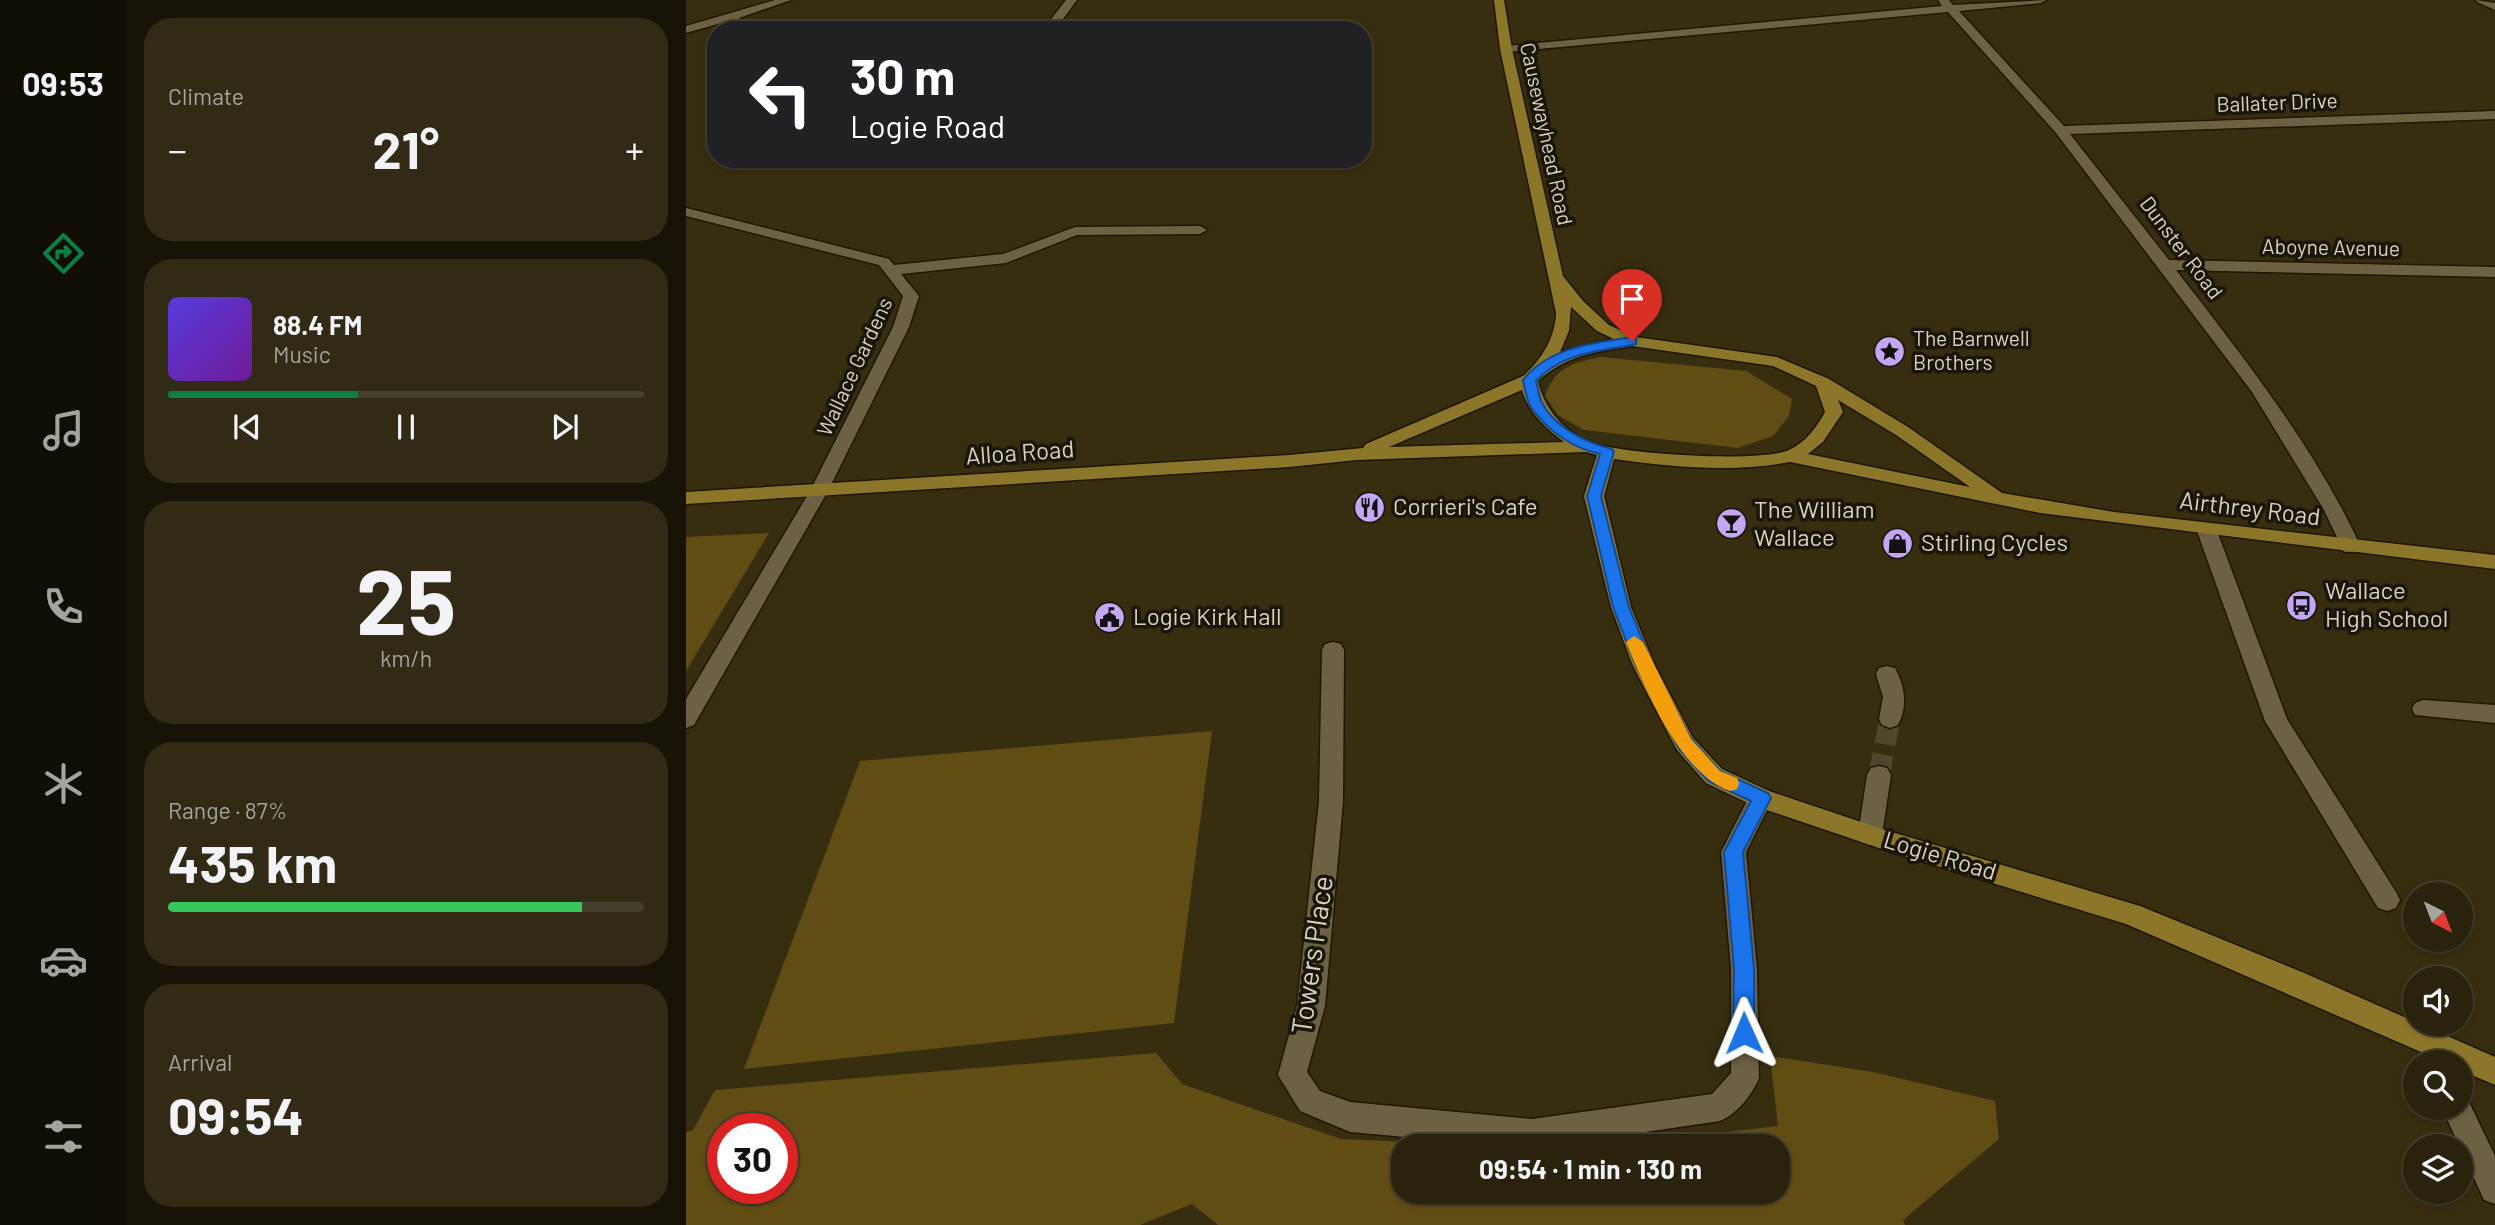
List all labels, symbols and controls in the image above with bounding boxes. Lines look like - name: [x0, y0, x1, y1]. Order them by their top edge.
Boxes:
- street label: Causewayhead Road: [1516, 40, 1579, 227]
- text: 30 m: [850, 46, 955, 105]
- icon: left: [735, 49, 826, 140]
- text: 09:53: [22, 64, 104, 102]
- text: Climate: [168, 82, 244, 110]
- street label: Ballater Drive: [2216, 87, 2338, 116]
- text: Logie Road: [850, 106, 1005, 144]
- text: 21°: [373, 117, 439, 179]
- text: −: [168, 126, 187, 172]
- text: +: [625, 126, 644, 172]
- street label: Dunster Road: [2135, 191, 2229, 303]
- icon: directions: [39, 229, 88, 278]
- street label: Aboyne Avenue: [2262, 233, 2400, 260]
- pin: [1602, 269, 1662, 341]
- icon: arrive: [1613, 280, 1651, 318]
- street label: Wallace Gardens: [811, 293, 897, 440]
- text: 88.4 FM: [273, 309, 362, 340]
- place label: The Barnwell Brothers: [1913, 325, 2030, 374]
- place icon: The Barnwell Brothers: [1873, 334, 1907, 368]
- text: Music: [273, 340, 331, 368]
- icon: music: [39, 406, 88, 455]
- icon: previous: [228, 408, 266, 446]
- icon: pause: [387, 408, 425, 446]
- icon: next: [546, 408, 584, 446]
- street label: Alloa Road: [965, 433, 1075, 470]
- street label: Airthrey Road: [2178, 484, 2322, 531]
- restaurant icon: Corrieri's Cafe: [1353, 490, 1387, 524]
- place label: Corrieri's Cafe: [1393, 491, 1538, 520]
- place label: The William Wallace: [1754, 494, 1874, 551]
- bar icon: The William Wallace: [1714, 507, 1748, 541]
- shop icon: Stirling Cycles: [1881, 526, 1915, 560]
- place label: Stirling Cycles: [1921, 527, 2068, 556]
- text: 25: [356, 544, 456, 653]
- place label: Wallace High School: [2325, 575, 2448, 632]
- icon: phone: [39, 582, 88, 631]
- bus stop icon: Wallace High School: [2285, 588, 2319, 622]
- public building icon: Logie Kirk Hall: [1093, 600, 1127, 634]
- place label: Logie Kirk Hall: [1133, 601, 1282, 630]
- text: km/h: [380, 644, 432, 672]
- icon: climate: [39, 759, 88, 808]
- text: Range · 87%: [168, 796, 287, 824]
- street label: Logie Road: [1881, 824, 2000, 885]
- text: 435 km: [168, 831, 337, 893]
- street label: Towers Place: [1283, 874, 1339, 1036]
- north arrow: [2403, 882, 2473, 952]
- map controls: [2403, 882, 2473, 1204]
- icon: car: [39, 936, 88, 985]
- button: sound: [2403, 966, 2473, 1036]
- position arrow: [1707, 996, 1781, 1070]
- text: Arrival: [168, 1048, 232, 1076]
- button: search: [2403, 1050, 2473, 1120]
- text: 09:54: [168, 1083, 304, 1145]
- icon: filters: [39, 1112, 88, 1161]
- speed limit sign: 30: [707, 1113, 798, 1204]
- button: layers: [2403, 1134, 2473, 1204]
- text: 09:54 · 1 min · 130 m: [1479, 1153, 1702, 1184]

